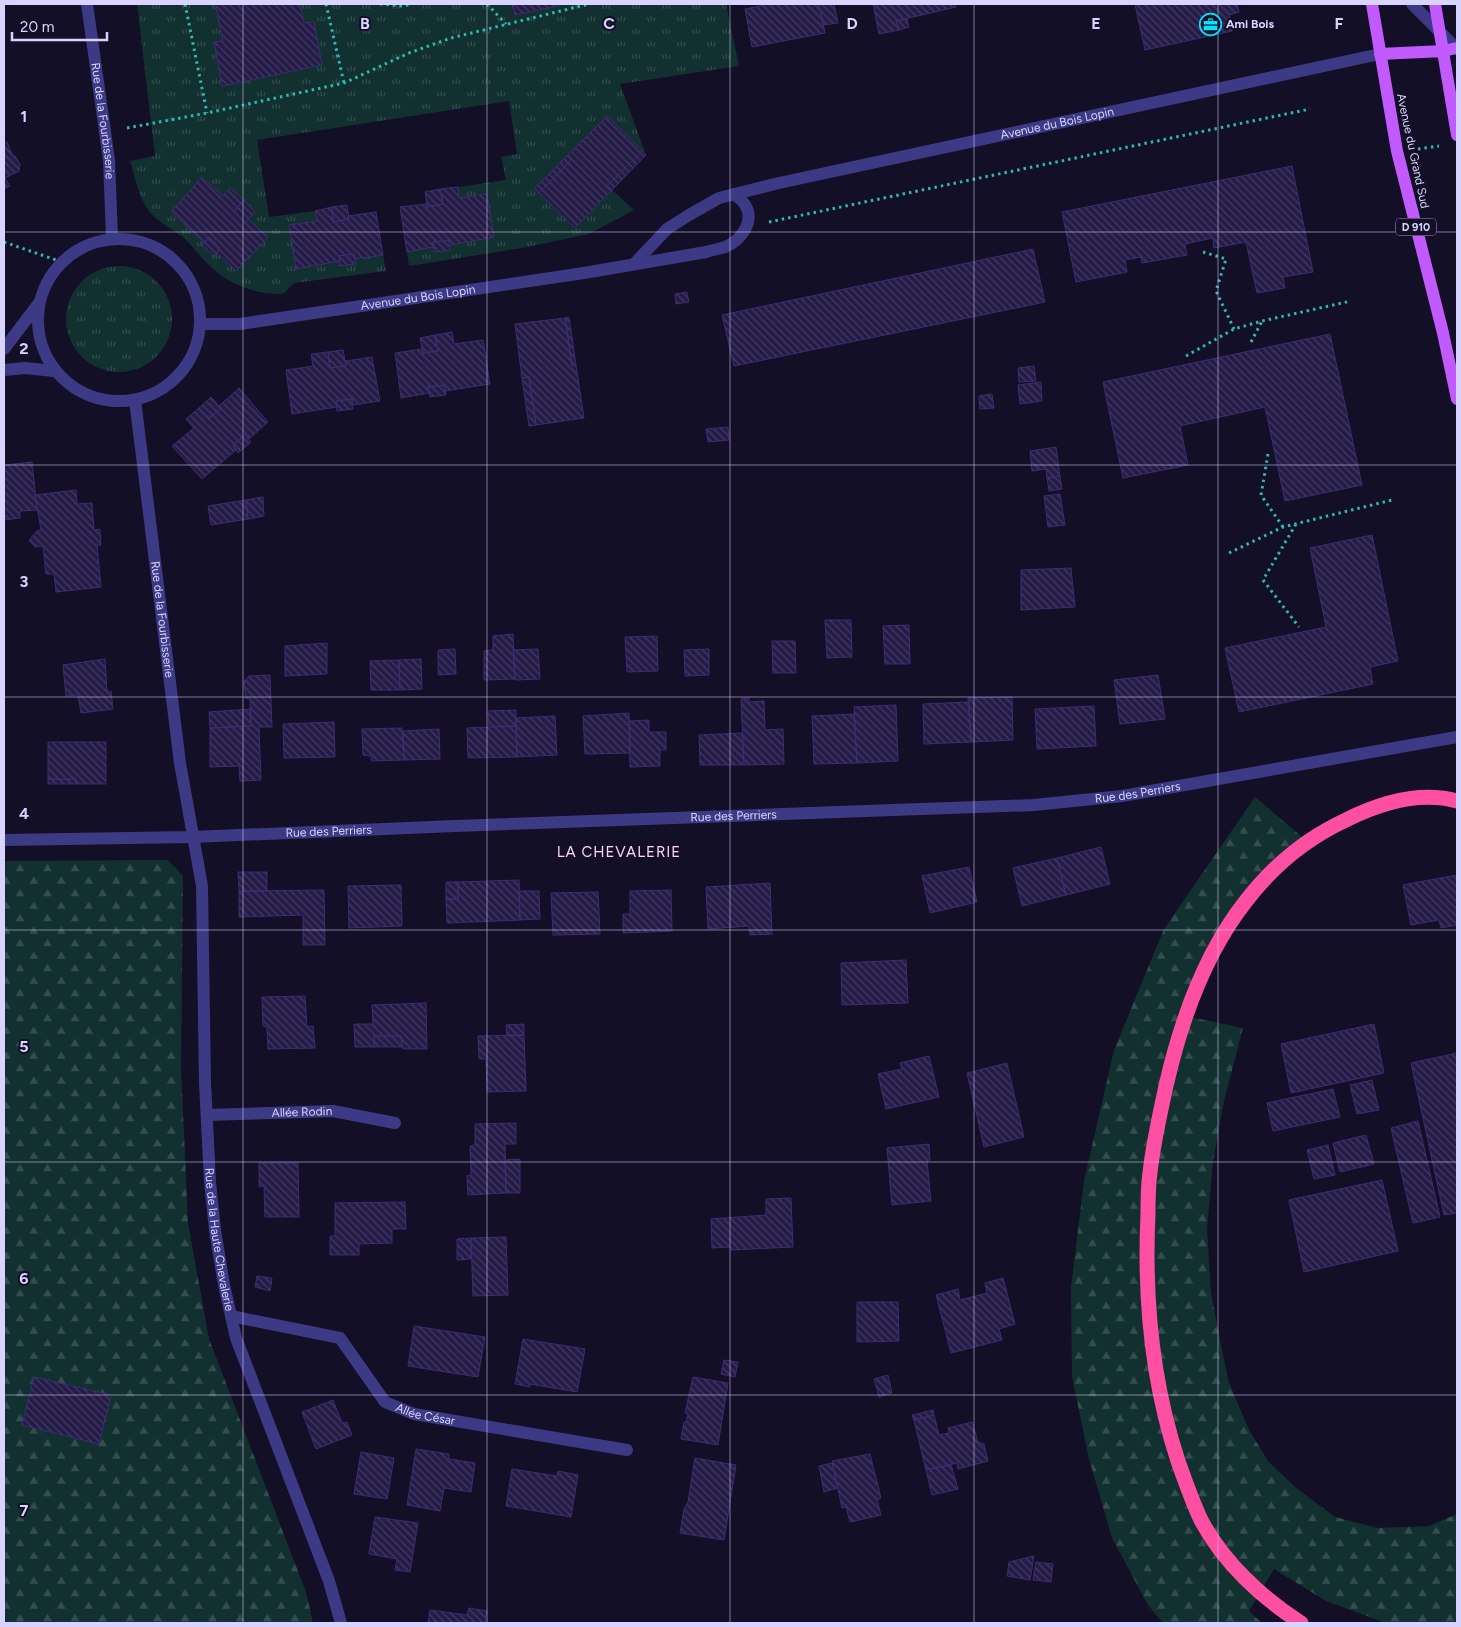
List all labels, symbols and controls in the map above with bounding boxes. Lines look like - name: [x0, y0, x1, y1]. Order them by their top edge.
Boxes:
- scale bar: [12, 10, 108, 42]
- office icon: Ami Bois: [1198, 12, 1222, 36]
- text: B: [360, 14, 370, 33]
- text: C: [603, 14, 615, 33]
- text: D: [846, 14, 858, 33]
- text: E: [1091, 14, 1101, 33]
- text: F: [1335, 14, 1344, 33]
- place label: Ami Bois: [1226, 17, 1274, 31]
- text: 20 m: [20, 18, 54, 36]
- street label: Rue de la Fourbisserie: [88, 62, 117, 180]
- street label: Avenue du Grand Sud: [1394, 92, 1432, 210]
- street label: Avenue du Bois Lopin: [999, 104, 1116, 142]
- text: 1: [21, 107, 27, 126]
- road number: D 910: [1396, 218, 1436, 236]
- street label: Avenue du Bois Lopin: [360, 282, 477, 313]
- text: 2: [19, 339, 29, 358]
- street label: Rue de la Fourbisserie: [148, 560, 176, 679]
- text: 3: [20, 572, 29, 591]
- street label: Rue des Perriers: [1094, 779, 1182, 806]
- text: 4: [19, 804, 29, 823]
- street label: Rue des Perriers: [690, 807, 777, 824]
- street label: Rue des Perriers: [285, 822, 373, 840]
- district label: LA CHEVALERIE: [557, 843, 681, 861]
- text: 5: [19, 1037, 29, 1056]
- street label: Allée Rodin: [271, 1104, 333, 1120]
- street label: Rue de la Haute Chevalerie: [202, 1167, 237, 1313]
- text: 6: [19, 1269, 29, 1288]
- street label: Allée César: [394, 1400, 456, 1428]
- text: 7: [20, 1501, 29, 1520]

